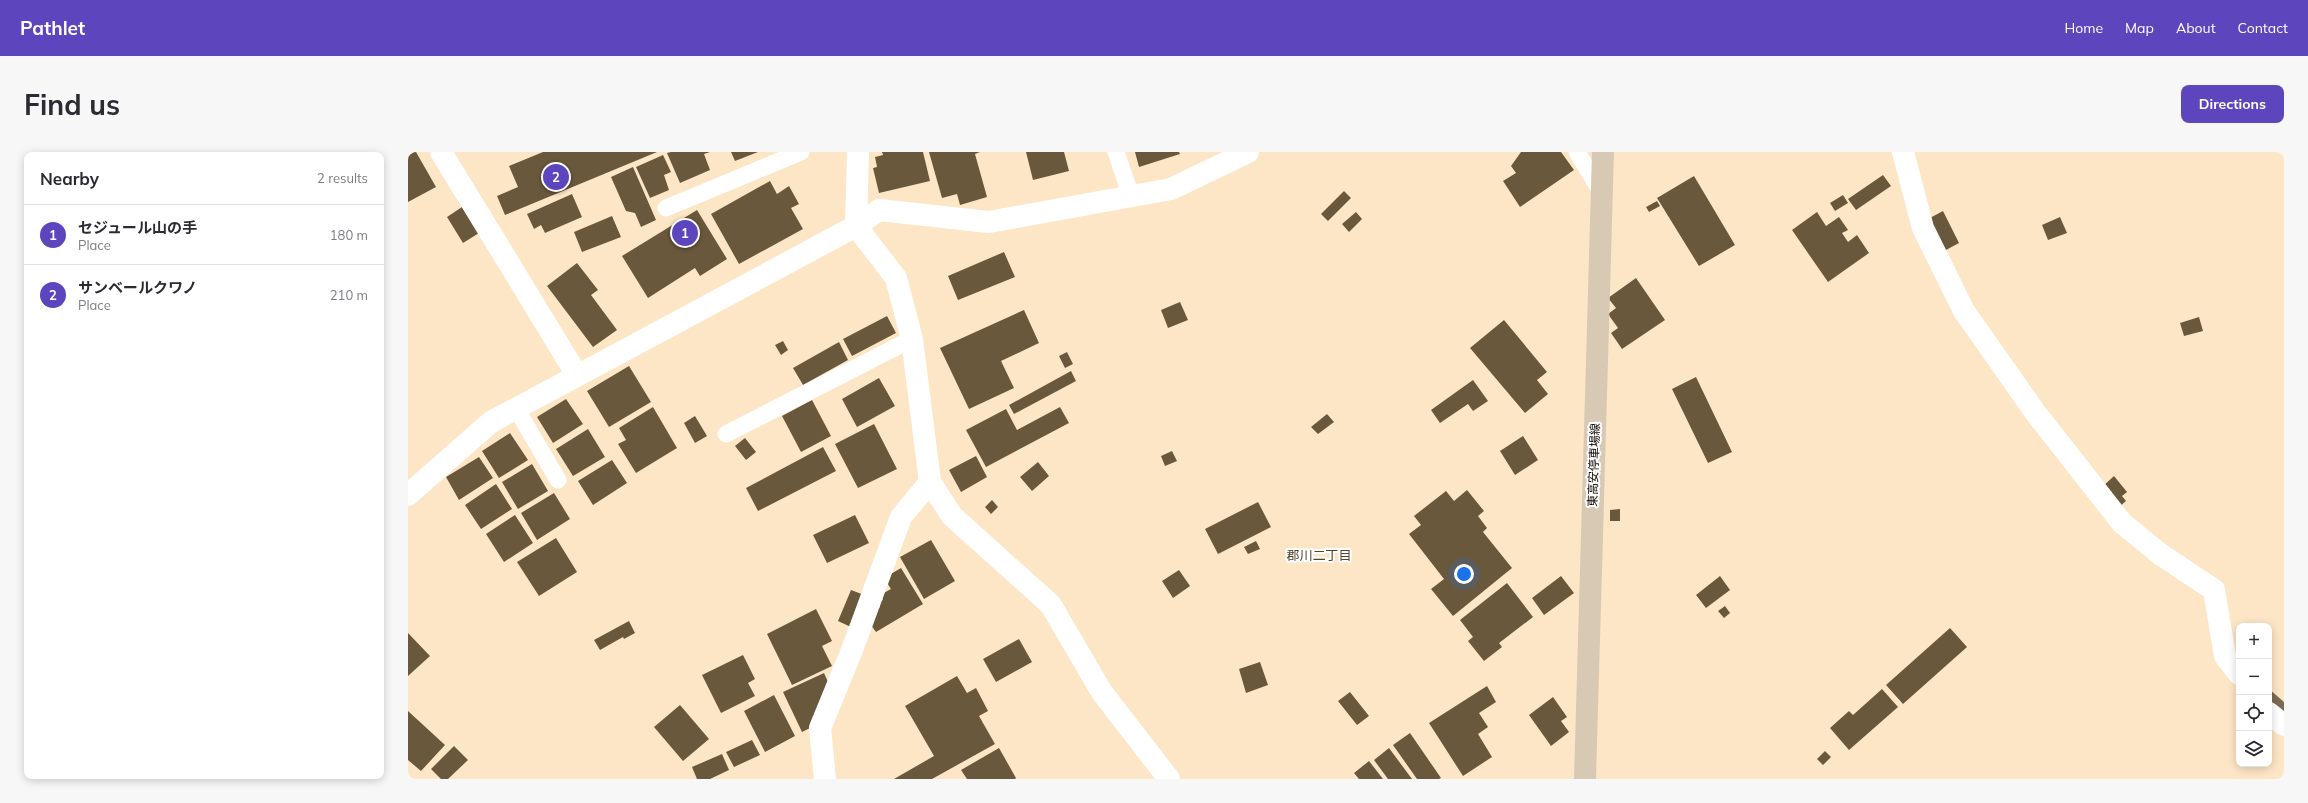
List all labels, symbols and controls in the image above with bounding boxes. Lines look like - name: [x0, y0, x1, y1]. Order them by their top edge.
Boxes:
- text: Pathlet: [20, 16, 85, 40]
- text: Home: [2064, 19, 2103, 37]
- text: Map: [2125, 19, 2154, 37]
- text: About: [2176, 19, 2216, 37]
- text: Contact: [2238, 19, 2288, 37]
- button: Directions: [2181, 85, 2284, 123]
- text: Find us: [24, 87, 120, 122]
- pin: 2: [543, 162, 569, 192]
- text: Nearby: [40, 168, 99, 189]
- text: 2 results: [317, 170, 368, 186]
- text: セジュール山の手: [78, 218, 197, 237]
- pin: 1: [672, 218, 698, 248]
- text: 1: [49, 227, 57, 243]
- text: 180 m: [330, 227, 368, 243]
- text: Place: [78, 237, 111, 253]
- text: サンベールクワノ: [78, 278, 197, 297]
- text: 2: [49, 287, 57, 303]
- text: 210 m: [330, 287, 368, 303]
- text: Place: [78, 297, 111, 313]
- street label: 東高安停車場線: [1585, 423, 1602, 507]
- district label: 郡川二丁目: [1286, 547, 1352, 563]
- your location: [1454, 564, 1474, 584]
- map controls: [2236, 623, 2272, 767]
- button: +: [2236, 623, 2272, 659]
- button: −: [2236, 659, 2272, 695]
- button: locate: [2236, 695, 2272, 731]
- button: layers: [2236, 731, 2272, 767]

